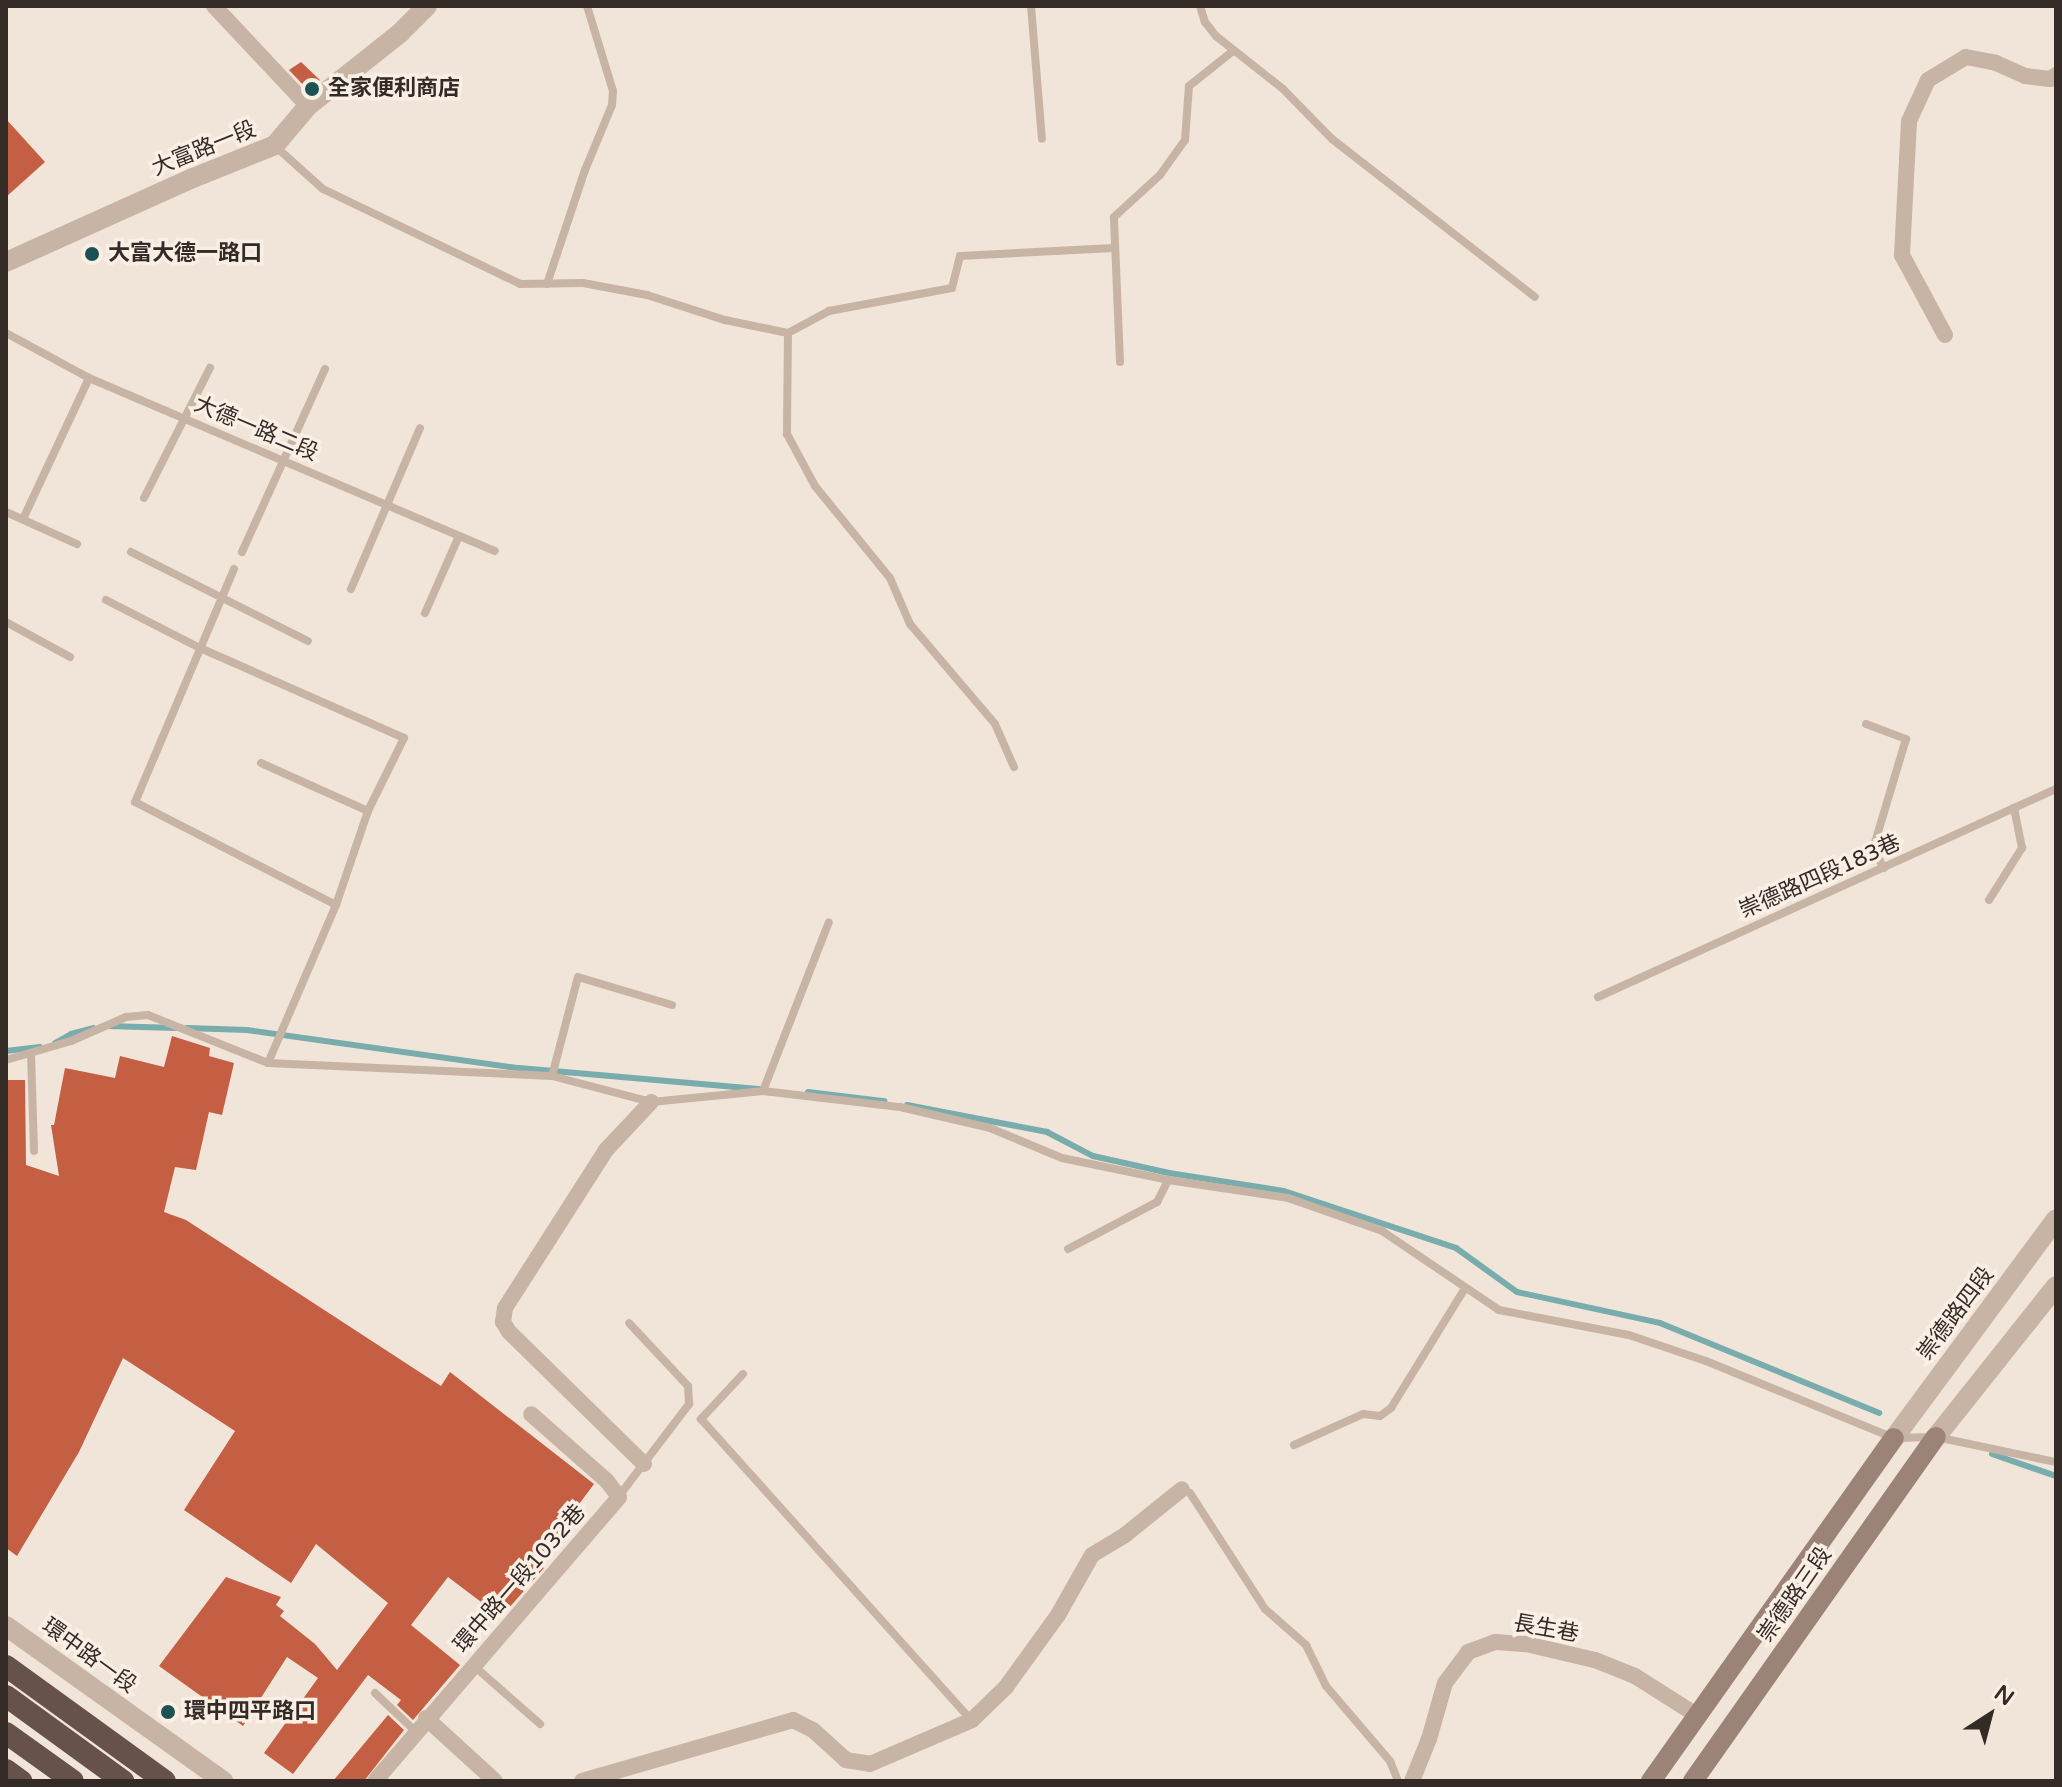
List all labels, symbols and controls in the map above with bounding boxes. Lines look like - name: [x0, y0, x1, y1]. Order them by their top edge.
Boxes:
- place label: 全家便利商店: [328, 76, 460, 102]
- marker: 全家便利商店: [303, 80, 321, 98]
- street label: 大富路一段: [148, 116, 260, 182]
- place label: 大富大德一路口: [108, 241, 262, 267]
- marker: 大富大德一路口: [83, 245, 101, 263]
- street label: 大德一路二段: [190, 391, 322, 467]
- street label: 崇德路四段183巷: [1735, 830, 1905, 924]
- street label: 崇德路四段: [1912, 1262, 2000, 1366]
- street label: 環中路一段1032巷: [449, 1500, 591, 1658]
- street label: 崇德路三段: [1753, 1542, 1837, 1648]
- street label: 長生巷: [1511, 1610, 1581, 1648]
- street label: 環中路一段: [37, 1613, 141, 1699]
- north arrow: [1950, 1675, 2030, 1755]
- text: N: [1989, 1680, 2019, 1711]
- place label: 環中四平路口: [184, 1699, 316, 1725]
- marker: 環中四平路口: [159, 1703, 177, 1721]

